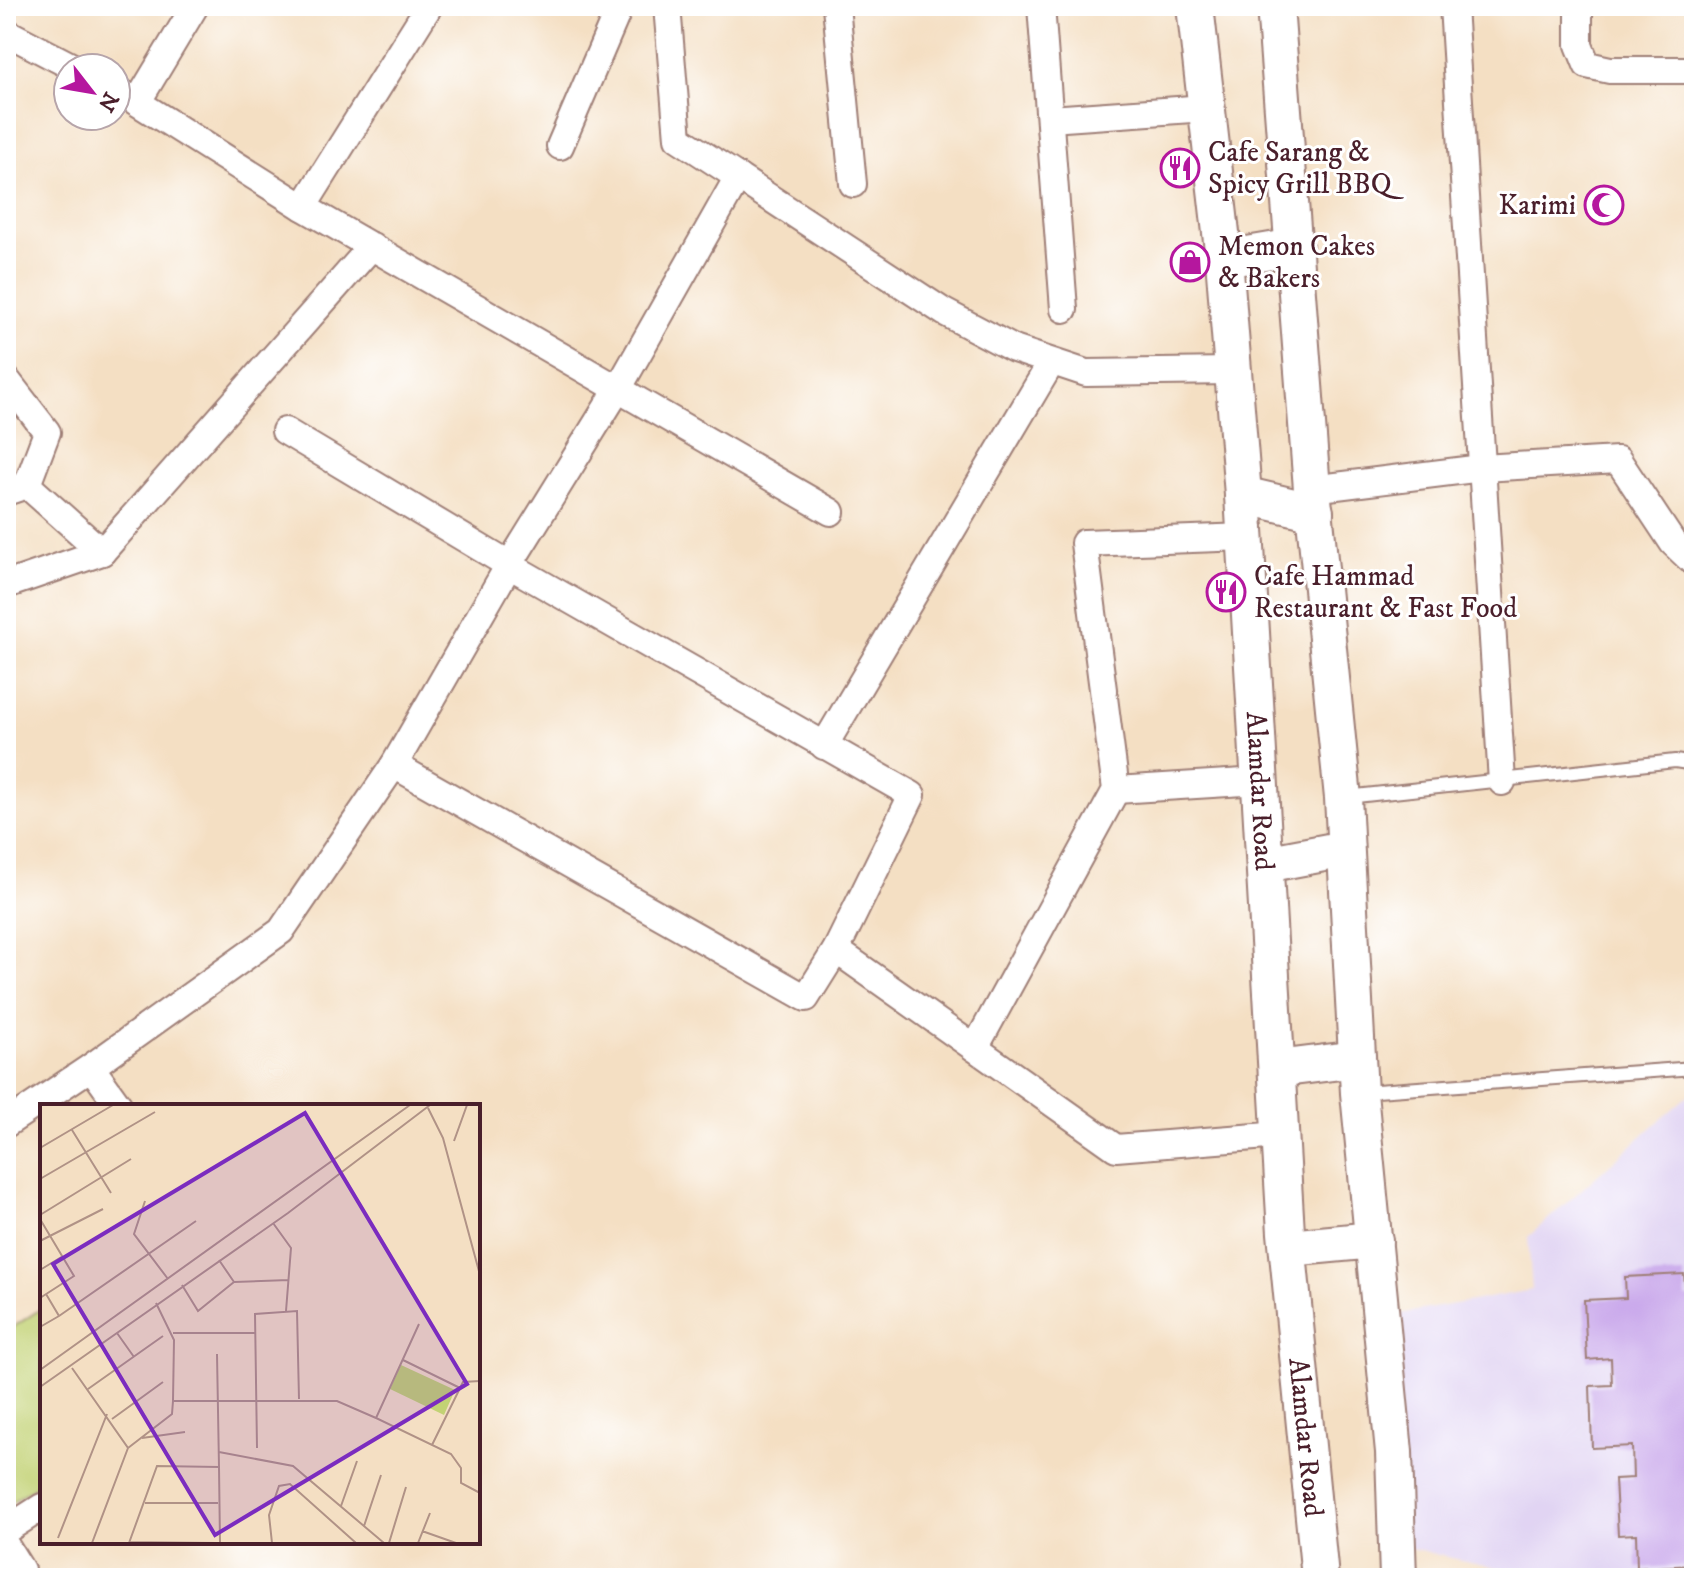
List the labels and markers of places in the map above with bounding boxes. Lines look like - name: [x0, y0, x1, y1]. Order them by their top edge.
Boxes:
- place label: Cafe Sarang & Spicy Grill BBQ: [1208, 135, 1405, 202]
- restaurant icon: Cafe Sarang & Spicy Grill BBQ: [1159, 147, 1201, 189]
- mosque icon: Karimi: [1583, 184, 1625, 226]
- place label: Karimi: [1499, 188, 1576, 223]
- place label: Memon Cakes & Bakers: [1218, 229, 1375, 296]
- shop icon: Memon Cakes & Bakers: [1169, 241, 1211, 283]
- place label: Cafe Hammad Restaurant & Fast Food: [1254, 559, 1517, 626]
- restaurant icon: Cafe Hammad Restaurant & Fast Food: [1205, 571, 1247, 613]

